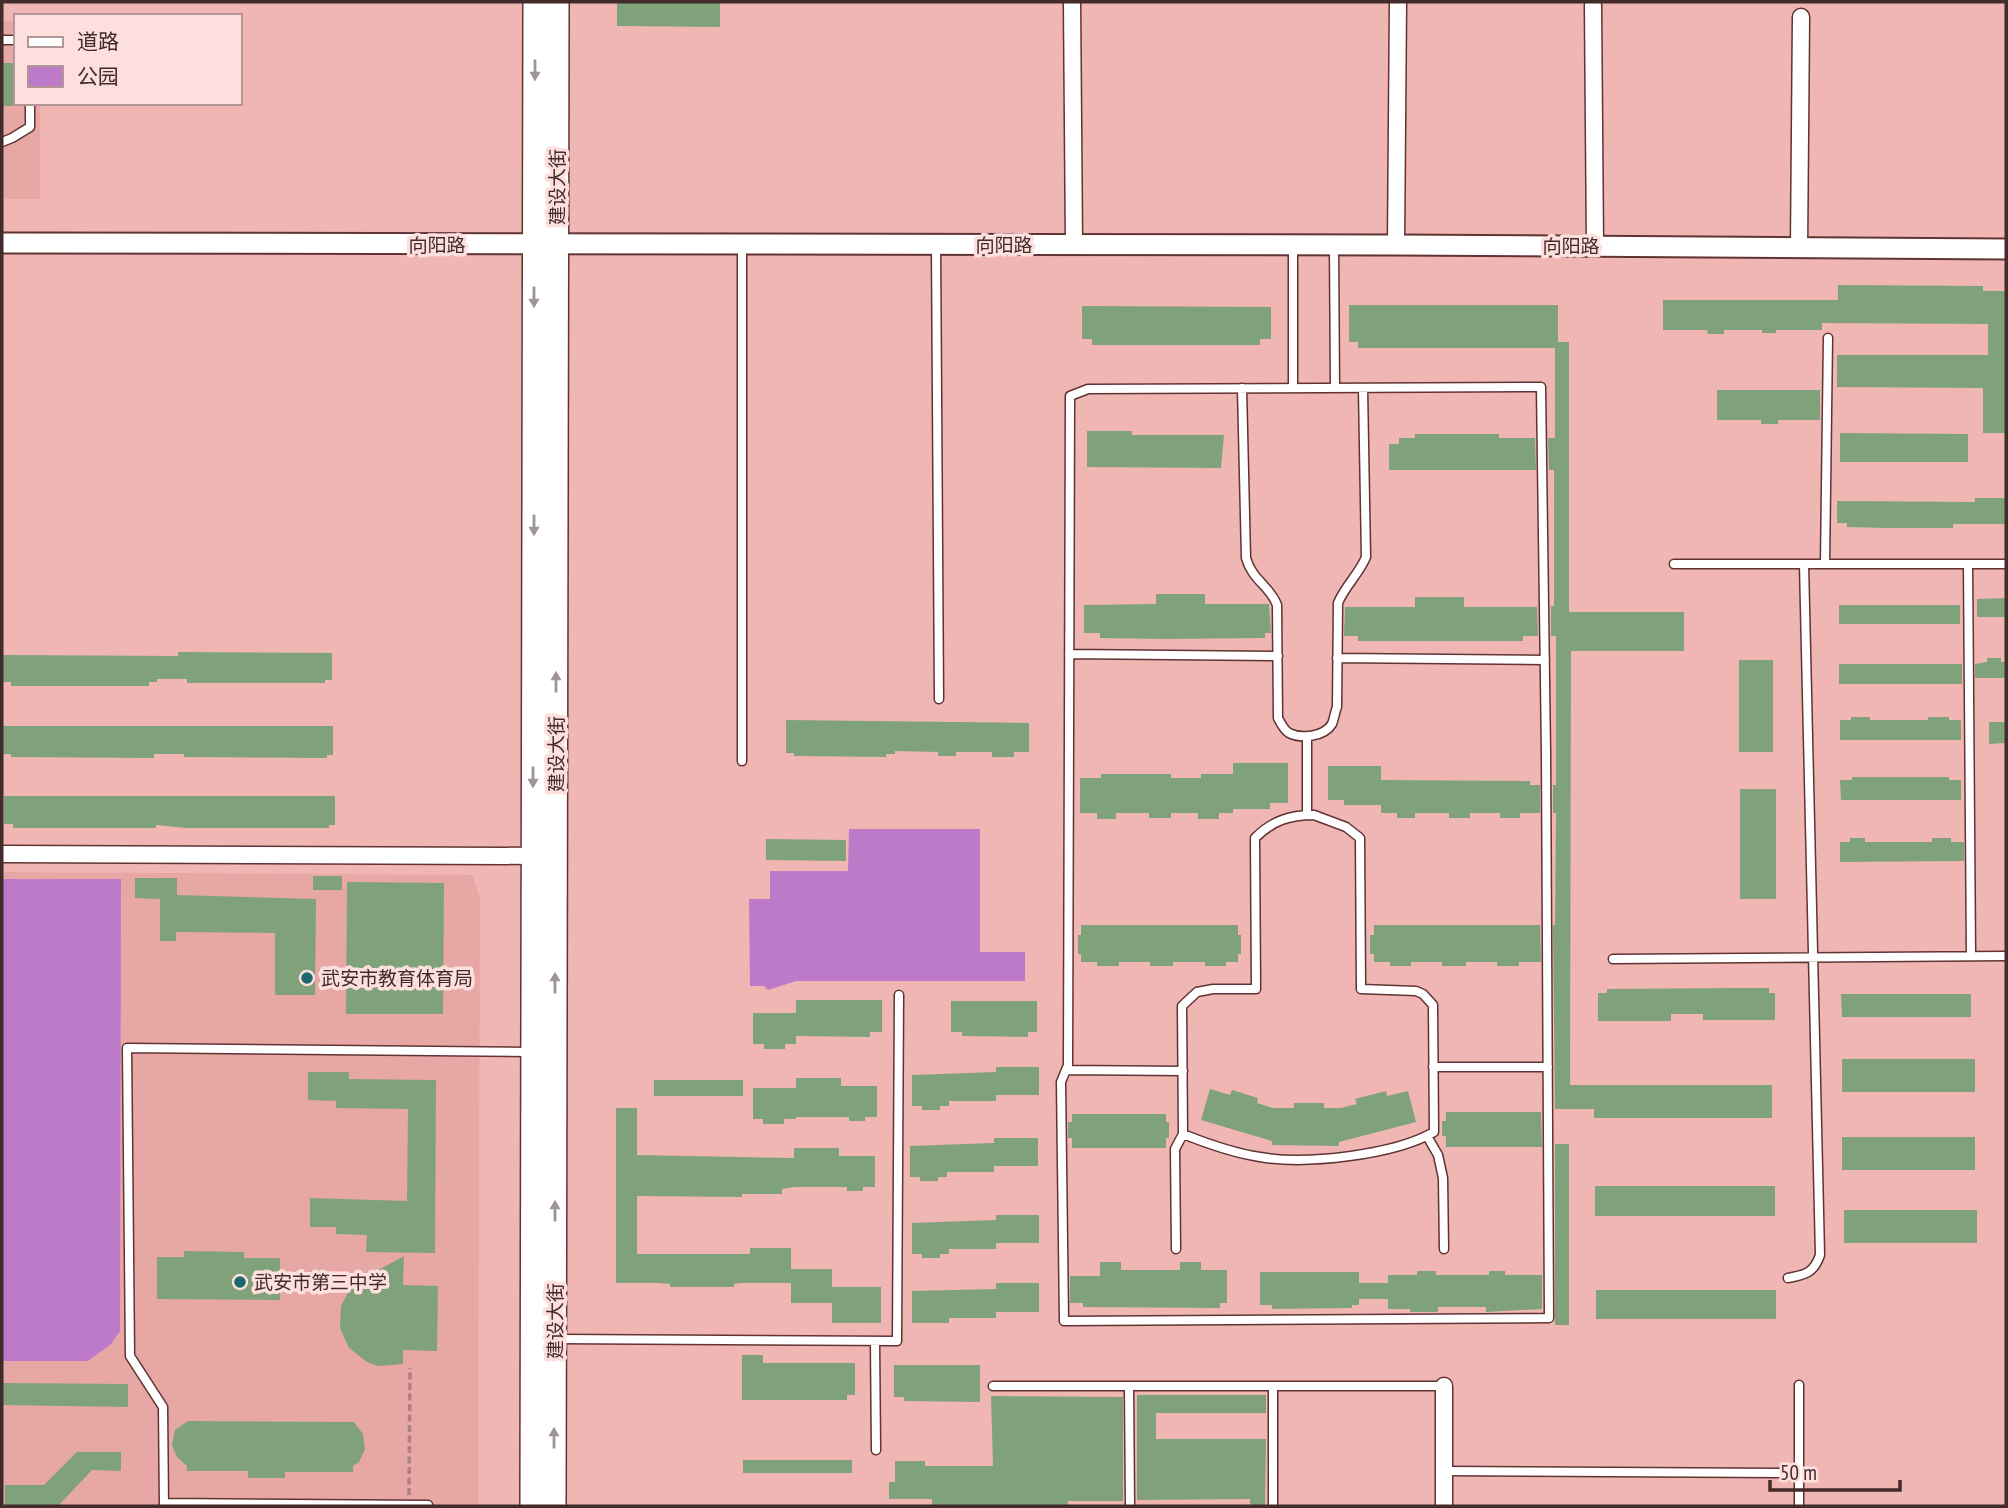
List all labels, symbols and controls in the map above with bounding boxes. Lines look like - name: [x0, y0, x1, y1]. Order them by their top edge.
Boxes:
- legend: [14, 14, 242, 105]
- text: 道路: [77, 28, 119, 55]
- one-way arrow: [529, 59, 541, 81]
- text: 公园: [77, 63, 119, 90]
- street label: 建设大街: [545, 149, 569, 225]
- street label: 向阳路: [408, 233, 466, 257]
- street label: 向阳路: [975, 233, 1033, 257]
- street label: 向阳路: [1542, 234, 1600, 258]
- one-way arrow: [528, 287, 540, 309]
- one-way arrow: [528, 514, 540, 536]
- one-way arrow: [550, 671, 562, 693]
- street label: 建设大街: [544, 716, 568, 792]
- one-way arrow: [528, 766, 539, 788]
- place label: 武安市教育体育局: [321, 966, 473, 990]
- marker: 武安市教育体育局: [299, 970, 315, 986]
- one-way arrow: [549, 972, 561, 994]
- one-way arrow: [549, 1199, 561, 1221]
- place label: 武安市第三中学: [254, 1270, 387, 1294]
- marker: 武安市第三中学: [232, 1274, 248, 1290]
- street label: 建设大街: [543, 1283, 567, 1359]
- one-way arrow: [548, 1427, 560, 1449]
- scale bar: [1770, 1448, 1899, 1492]
- text: 50 m: [1780, 1459, 1817, 1486]

